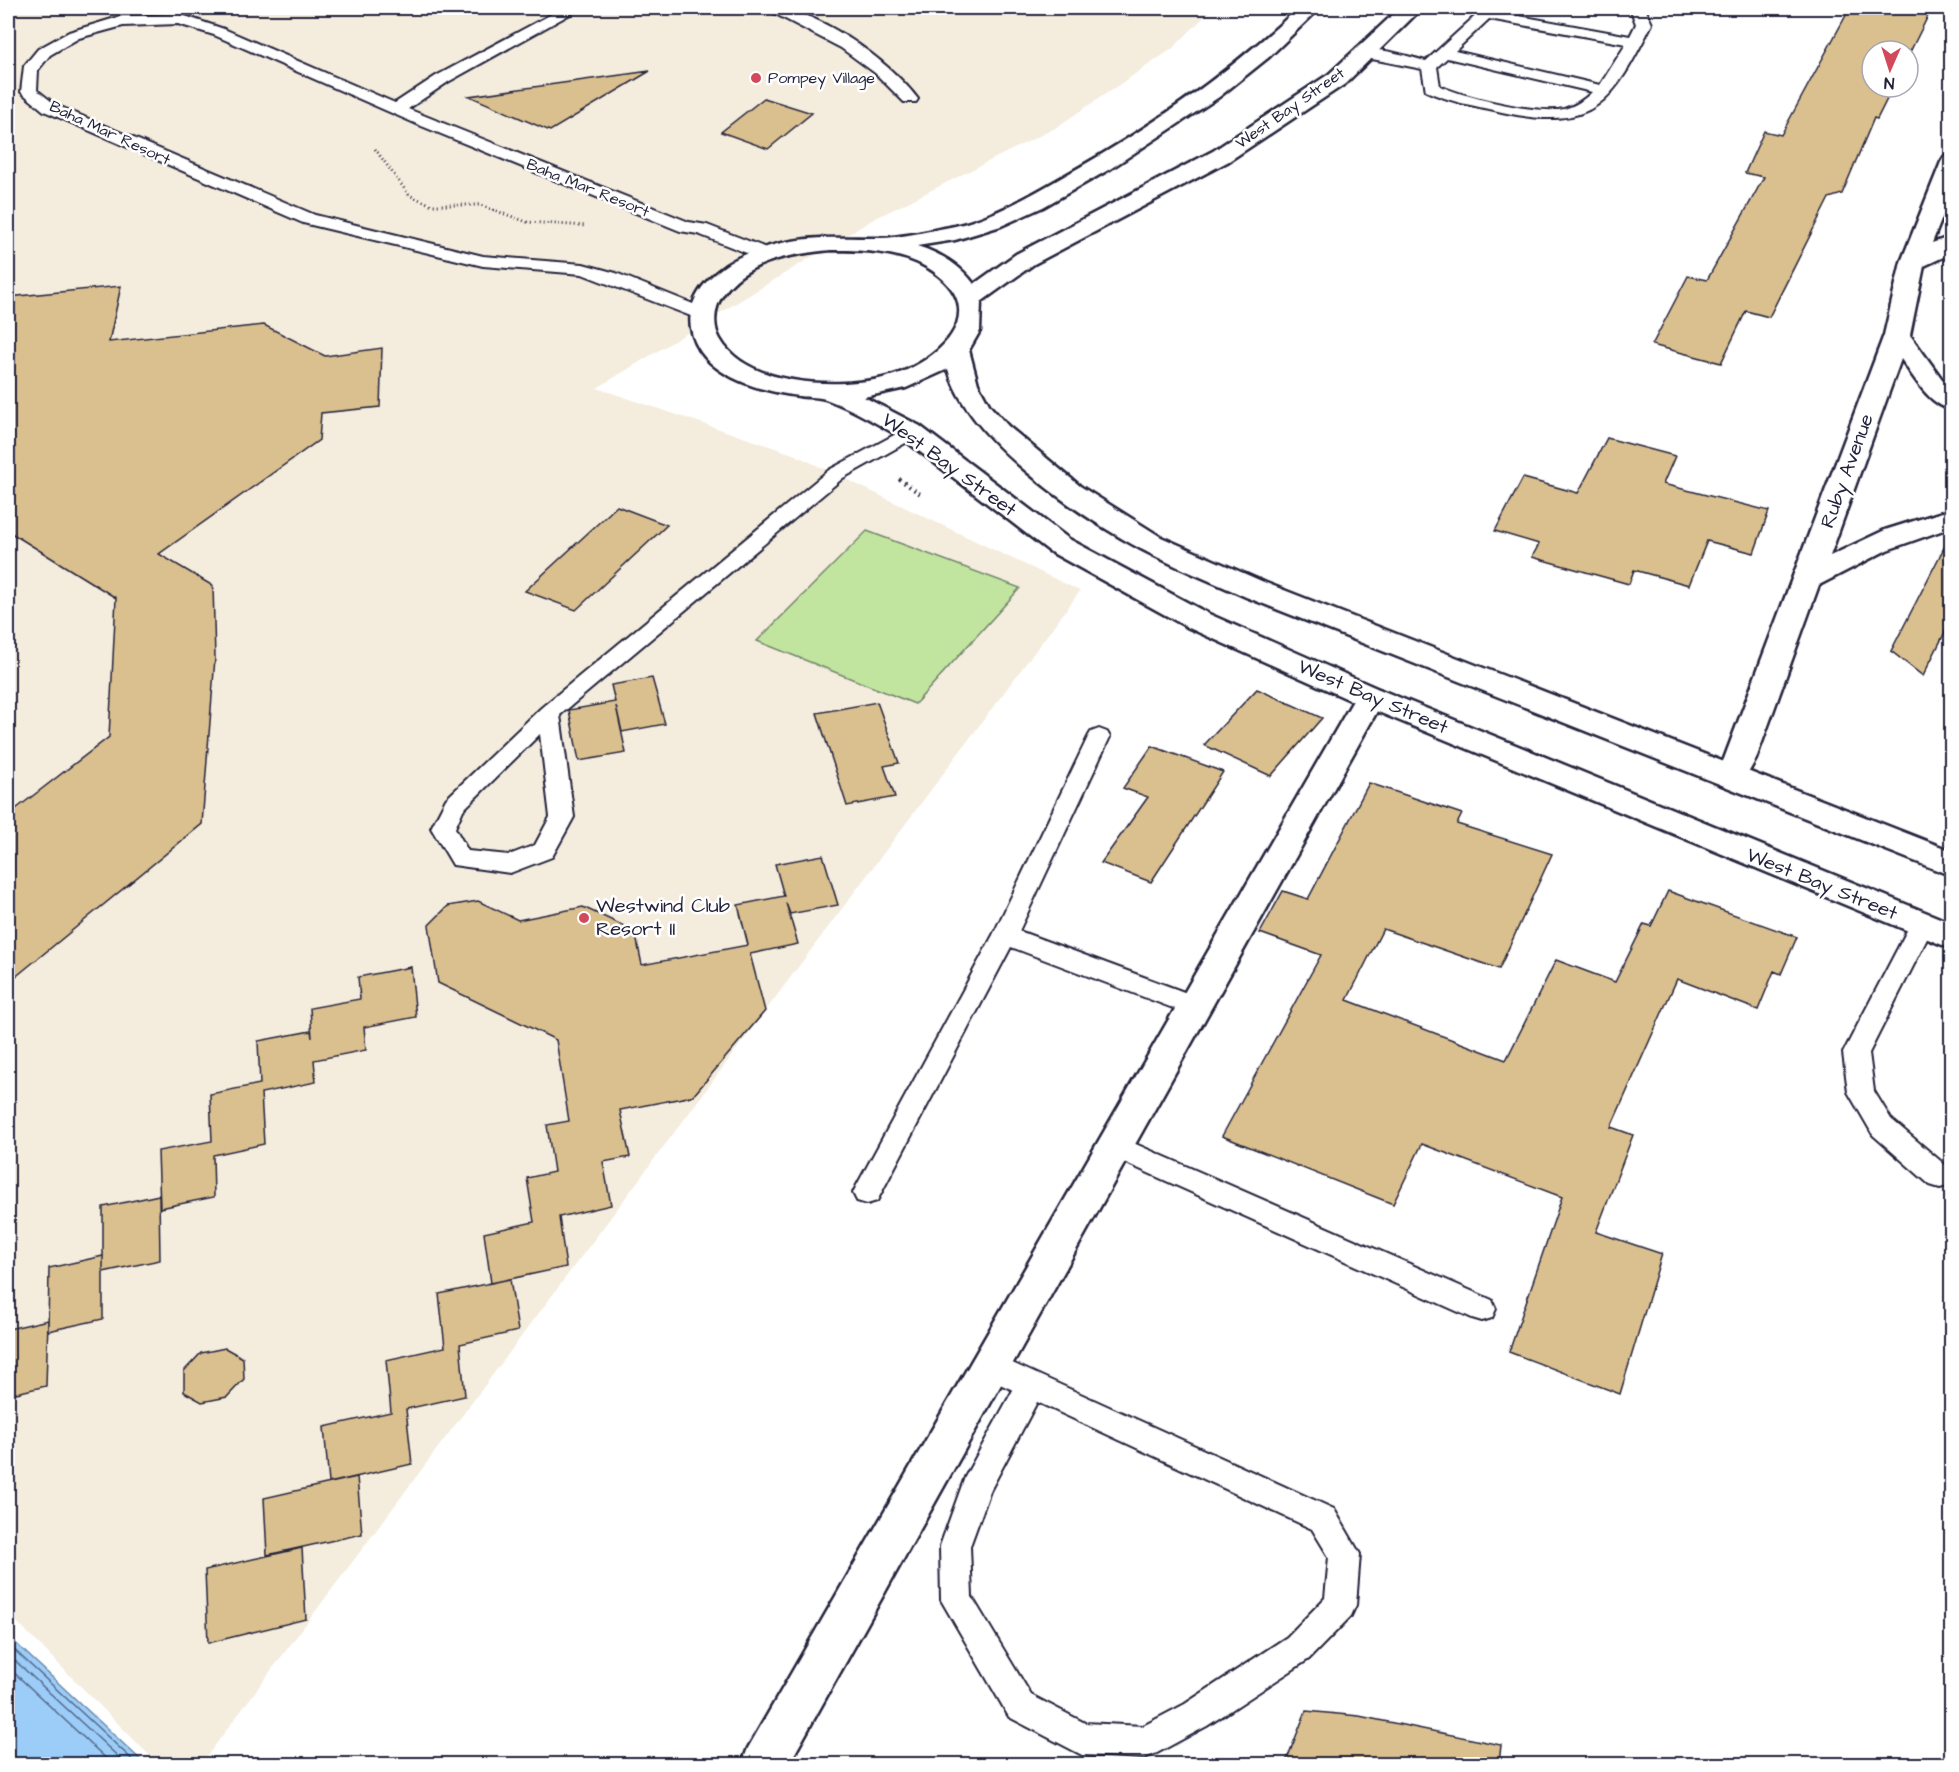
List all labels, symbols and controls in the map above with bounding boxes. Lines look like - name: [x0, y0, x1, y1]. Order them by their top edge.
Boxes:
- north arrow: [1860, 39, 1920, 99]
- street label: West Bay Street: [1231, 62, 1350, 155]
- place label: Pompey Village: [768, 67, 875, 90]
- marker: Pompey Village: [749, 71, 763, 85]
- text: N: [1884, 72, 1895, 94]
- street label: Baha Mar Resort: [46, 95, 174, 171]
- street label: Baha Mar Resort: [523, 153, 653, 223]
- street label: West Bay Street: [875, 406, 1022, 524]
- street label: Ruby Avenue: [1813, 410, 1882, 532]
- street label: West Bay Street: [1293, 653, 1452, 742]
- street label: West Bay Street: [1742, 841, 1902, 928]
- place label: Westwind Club Resort II: [596, 892, 730, 943]
- marker: Westwind Club Resort II: [577, 911, 591, 925]

